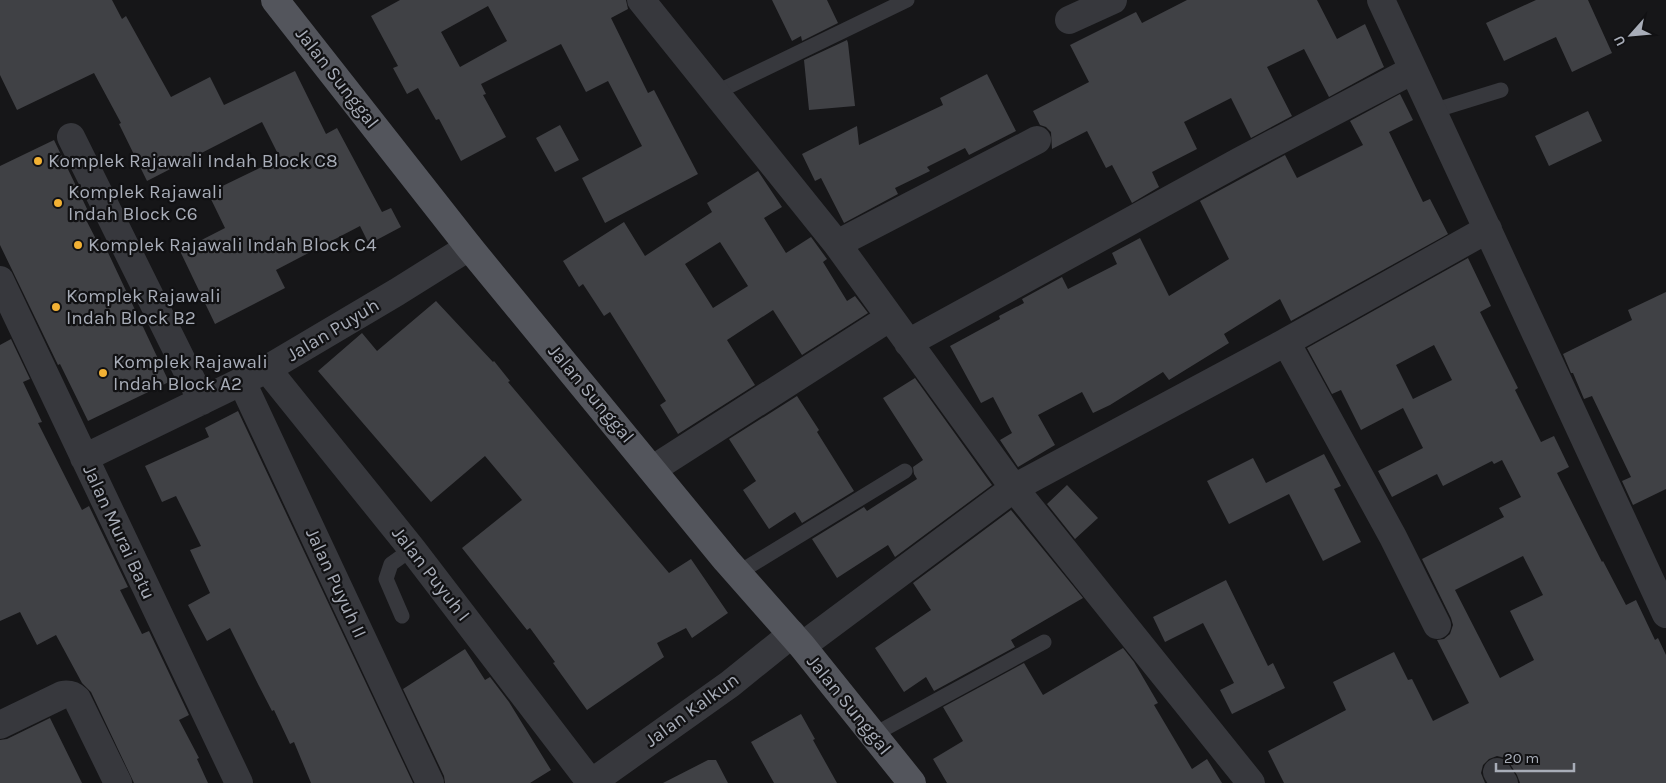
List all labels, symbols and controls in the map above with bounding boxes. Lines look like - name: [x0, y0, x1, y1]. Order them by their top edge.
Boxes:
- north arrow: [1606, 10, 1656, 60]
- street label: Jalan Sunggal: [291, 23, 383, 133]
- text: U: [1610, 33, 1630, 49]
- place label: Komplek Rajawali Indah Block C8: [48, 150, 338, 172]
- marker: Komplek Rajawali Indah Block C8: [32, 155, 44, 167]
- place label: Komplek Rajawali Indah Block C6: [68, 181, 223, 225]
- marker: Komplek Rajawali Indah Block C6: [52, 197, 64, 209]
- place label: Komplek Rajawali Indah Block C4: [88, 234, 377, 256]
- marker: Komplek Rajawali Indah Block C4: [72, 239, 84, 251]
- place label: Komplek Rajawali Indah Block B2: [66, 285, 221, 329]
- street label: Jalan Puyuh: [283, 294, 383, 366]
- marker: Komplek Rajawali Indah Block B2: [50, 301, 62, 313]
- street label: Jalan Sunggal: [543, 340, 639, 448]
- place label: Komplek Rajawali Indah Block A2: [113, 351, 268, 395]
- marker: Komplek Rajawali Indah Block A2: [97, 367, 109, 379]
- street label: Jalan Murai Batu: [78, 461, 160, 603]
- street label: Jalan Puyuh I: [387, 522, 475, 626]
- street label: Jalan Puyuh II: [301, 524, 371, 642]
- street label: Jalan Sunggal: [802, 651, 896, 759]
- street label: Jalan Kalkun: [641, 669, 743, 751]
- scale bar: [1496, 740, 1574, 772]
- text: 20 m: [1504, 749, 1539, 767]

